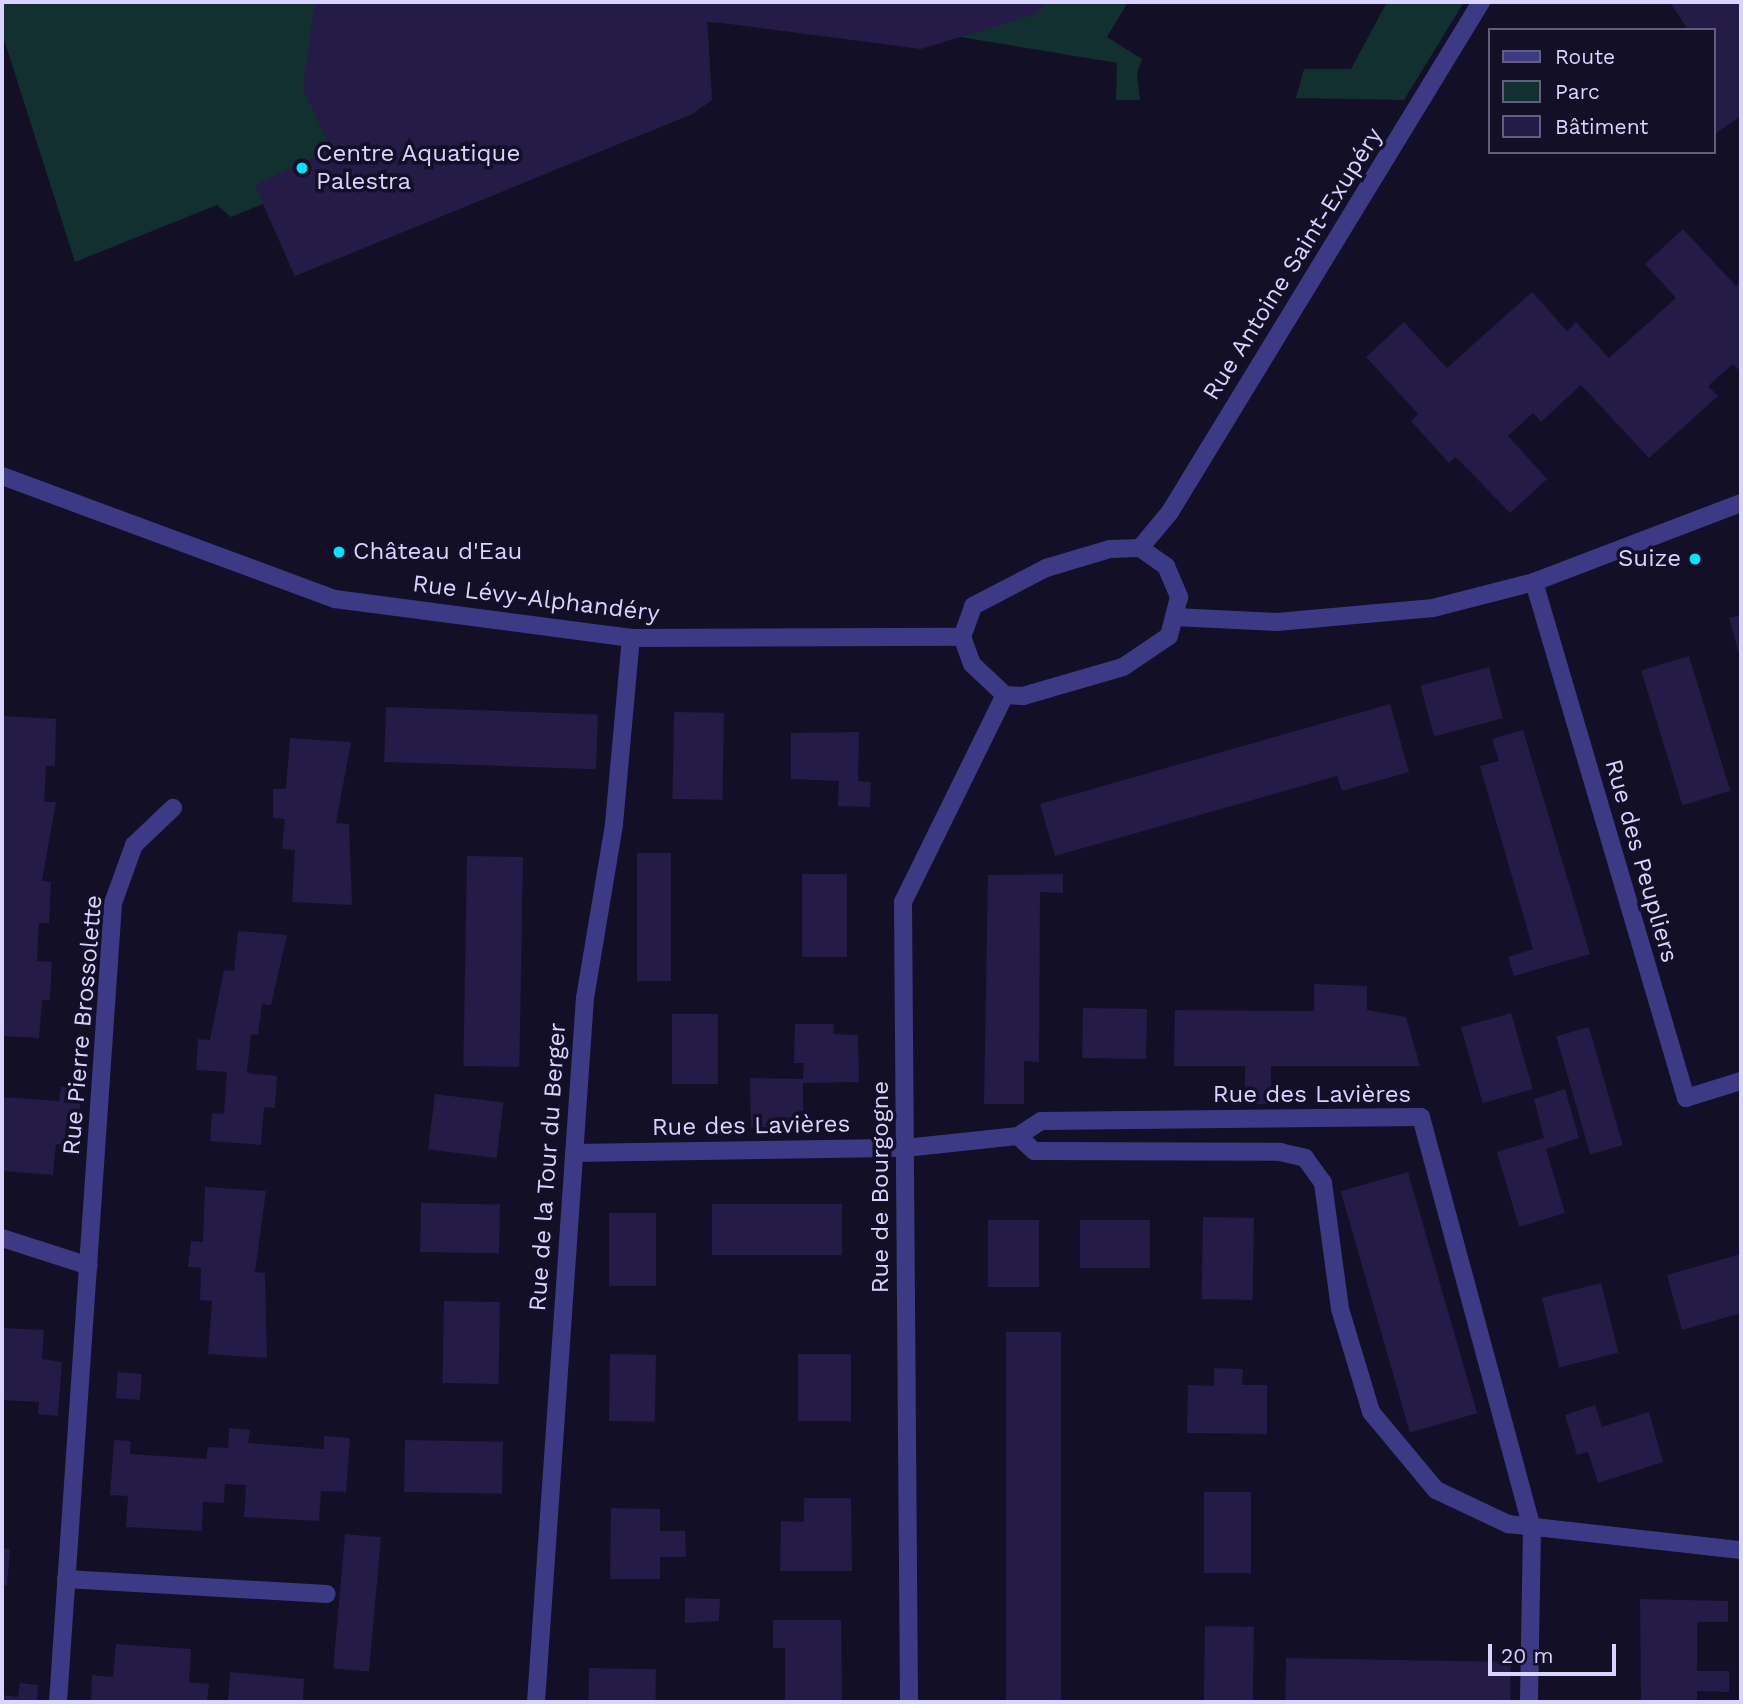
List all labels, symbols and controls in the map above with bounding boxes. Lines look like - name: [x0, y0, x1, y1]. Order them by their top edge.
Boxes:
- legend: [1488, 28, 1715, 154]
- text: Route: [1555, 44, 1615, 69]
- text: Parc: [1555, 79, 1600, 104]
- text: Bâtiment: [1555, 114, 1648, 139]
- street label: Rue Antoine Saint-Exupéry: [1197, 122, 1389, 406]
- place label: Centre Aquatique Palestra: [316, 140, 521, 196]
- marker: Centre Aquatique Palestra: [294, 160, 310, 176]
- place label: Château d'Eau: [353, 538, 522, 566]
- marker: Château d'Eau: [331, 544, 347, 560]
- place label: Suize: [1618, 545, 1681, 573]
- marker: Suize: [1687, 551, 1703, 567]
- street label: Rue Lévy-Alphandéry: [411, 570, 661, 628]
- street label: Rue des Peupliers: [1598, 756, 1684, 966]
- street label: Rue Pierre Brossolette: [57, 894, 109, 1156]
- street label: Rue de la Tour du Berger: [523, 1021, 573, 1313]
- street label: Rue de Bourgogne: [867, 1081, 895, 1293]
- street label: Rue des Lavières: [1213, 1081, 1411, 1109]
- street label: Rue des Lavières: [652, 1110, 850, 1142]
- scale bar: [1491, 1630, 1619, 1674]
- text: 20 m: [1501, 1643, 1553, 1668]

